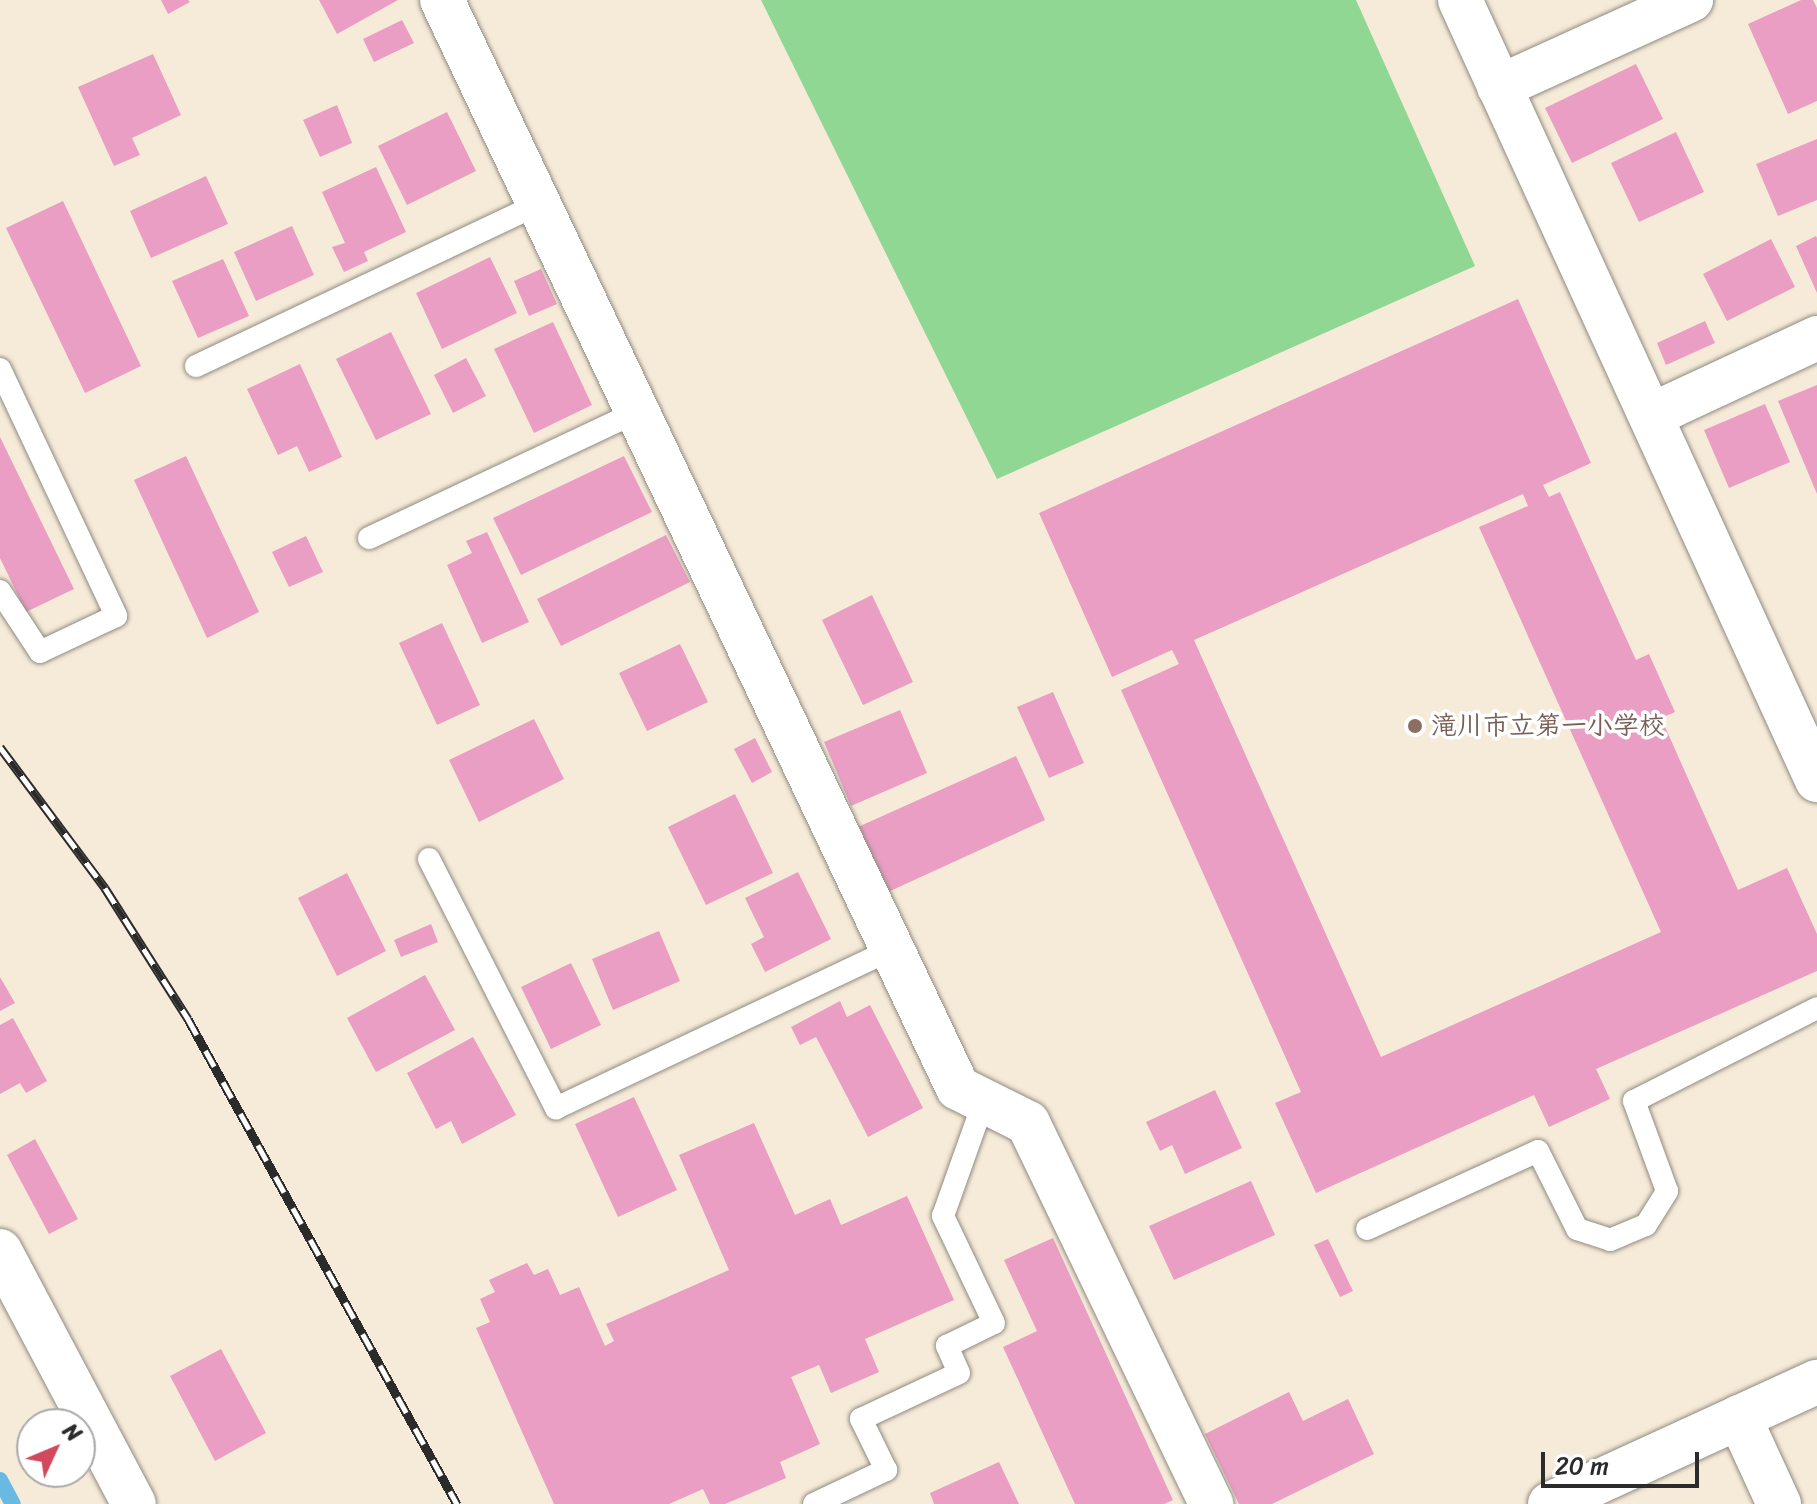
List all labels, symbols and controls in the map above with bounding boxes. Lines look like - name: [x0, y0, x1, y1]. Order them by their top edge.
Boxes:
- place label: 滝川市立第一小学校: [1431, 710, 1665, 742]
- marker: 滝川市立第一小学校: [1406, 717, 1424, 735]
- north arrow: [16, 1408, 96, 1488]
- text: N: [53, 1413, 92, 1451]
- scale bar: [1545, 1436, 1703, 1486]
- text: 20 m: [1555, 1445, 1609, 1487]

